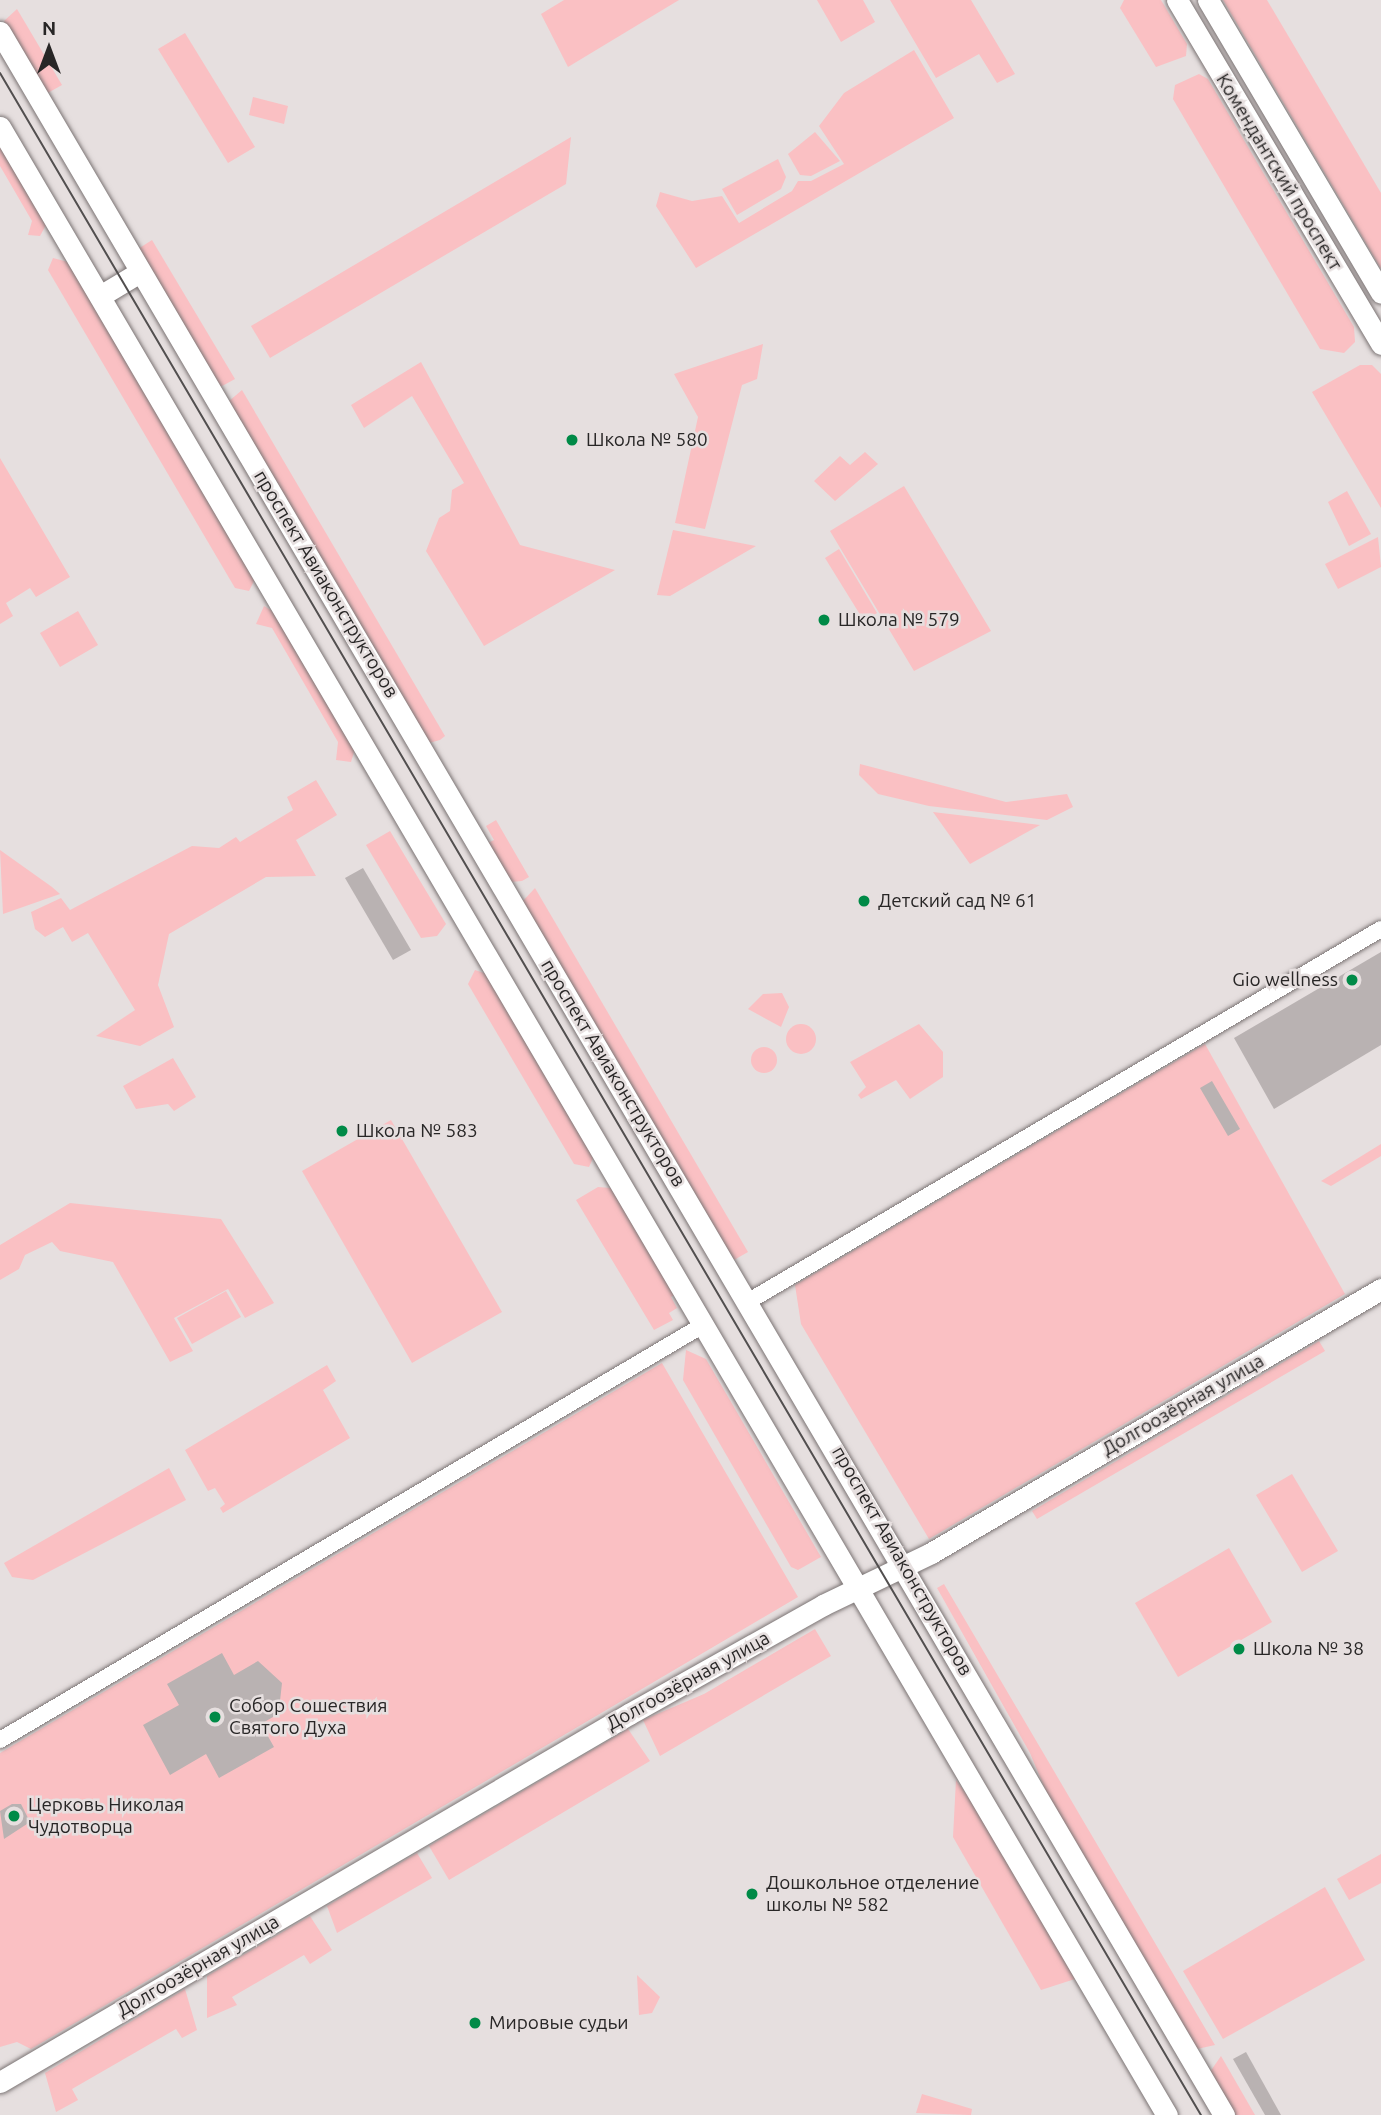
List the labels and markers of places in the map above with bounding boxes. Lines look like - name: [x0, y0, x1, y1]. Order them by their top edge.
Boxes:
- place label: Школа № 580: [586, 429, 708, 451]
- marker: Школа № 580: [564, 432, 580, 448]
- place label: Школа № 579: [838, 609, 960, 631]
- marker: Школа № 579: [816, 612, 832, 628]
- place label: Детский сад № 61: [878, 890, 1036, 912]
- marker: Детский сад № 61: [856, 893, 872, 909]
- place label: Gio wellness: [1232, 969, 1338, 991]
- marker: Gio wellness: [1344, 972, 1360, 988]
- place label: Школа № 583: [356, 1120, 478, 1142]
- marker: Школа № 583: [334, 1123, 350, 1139]
- place label: Школа № 38: [1253, 1638, 1364, 1660]
- marker: Школа № 38: [1231, 1641, 1247, 1657]
- place label: Собор Сошествия Святого Духа: [229, 1695, 388, 1739]
- marker: Собор Сошествия Святого Духа: [207, 1709, 223, 1725]
- place label: Церковь Николая Чудотворца: [28, 1794, 184, 1838]
- marker: Церковь Николая Чудотворца: [6, 1808, 22, 1824]
- place label: Дошкольное отделение школы № 582: [766, 1872, 979, 1916]
- marker: Дошкольное отделение школы № 582: [744, 1886, 760, 1902]
- place label: Мировые судьи: [489, 2012, 629, 2034]
- marker: Мировые судьи: [467, 2015, 483, 2031]

